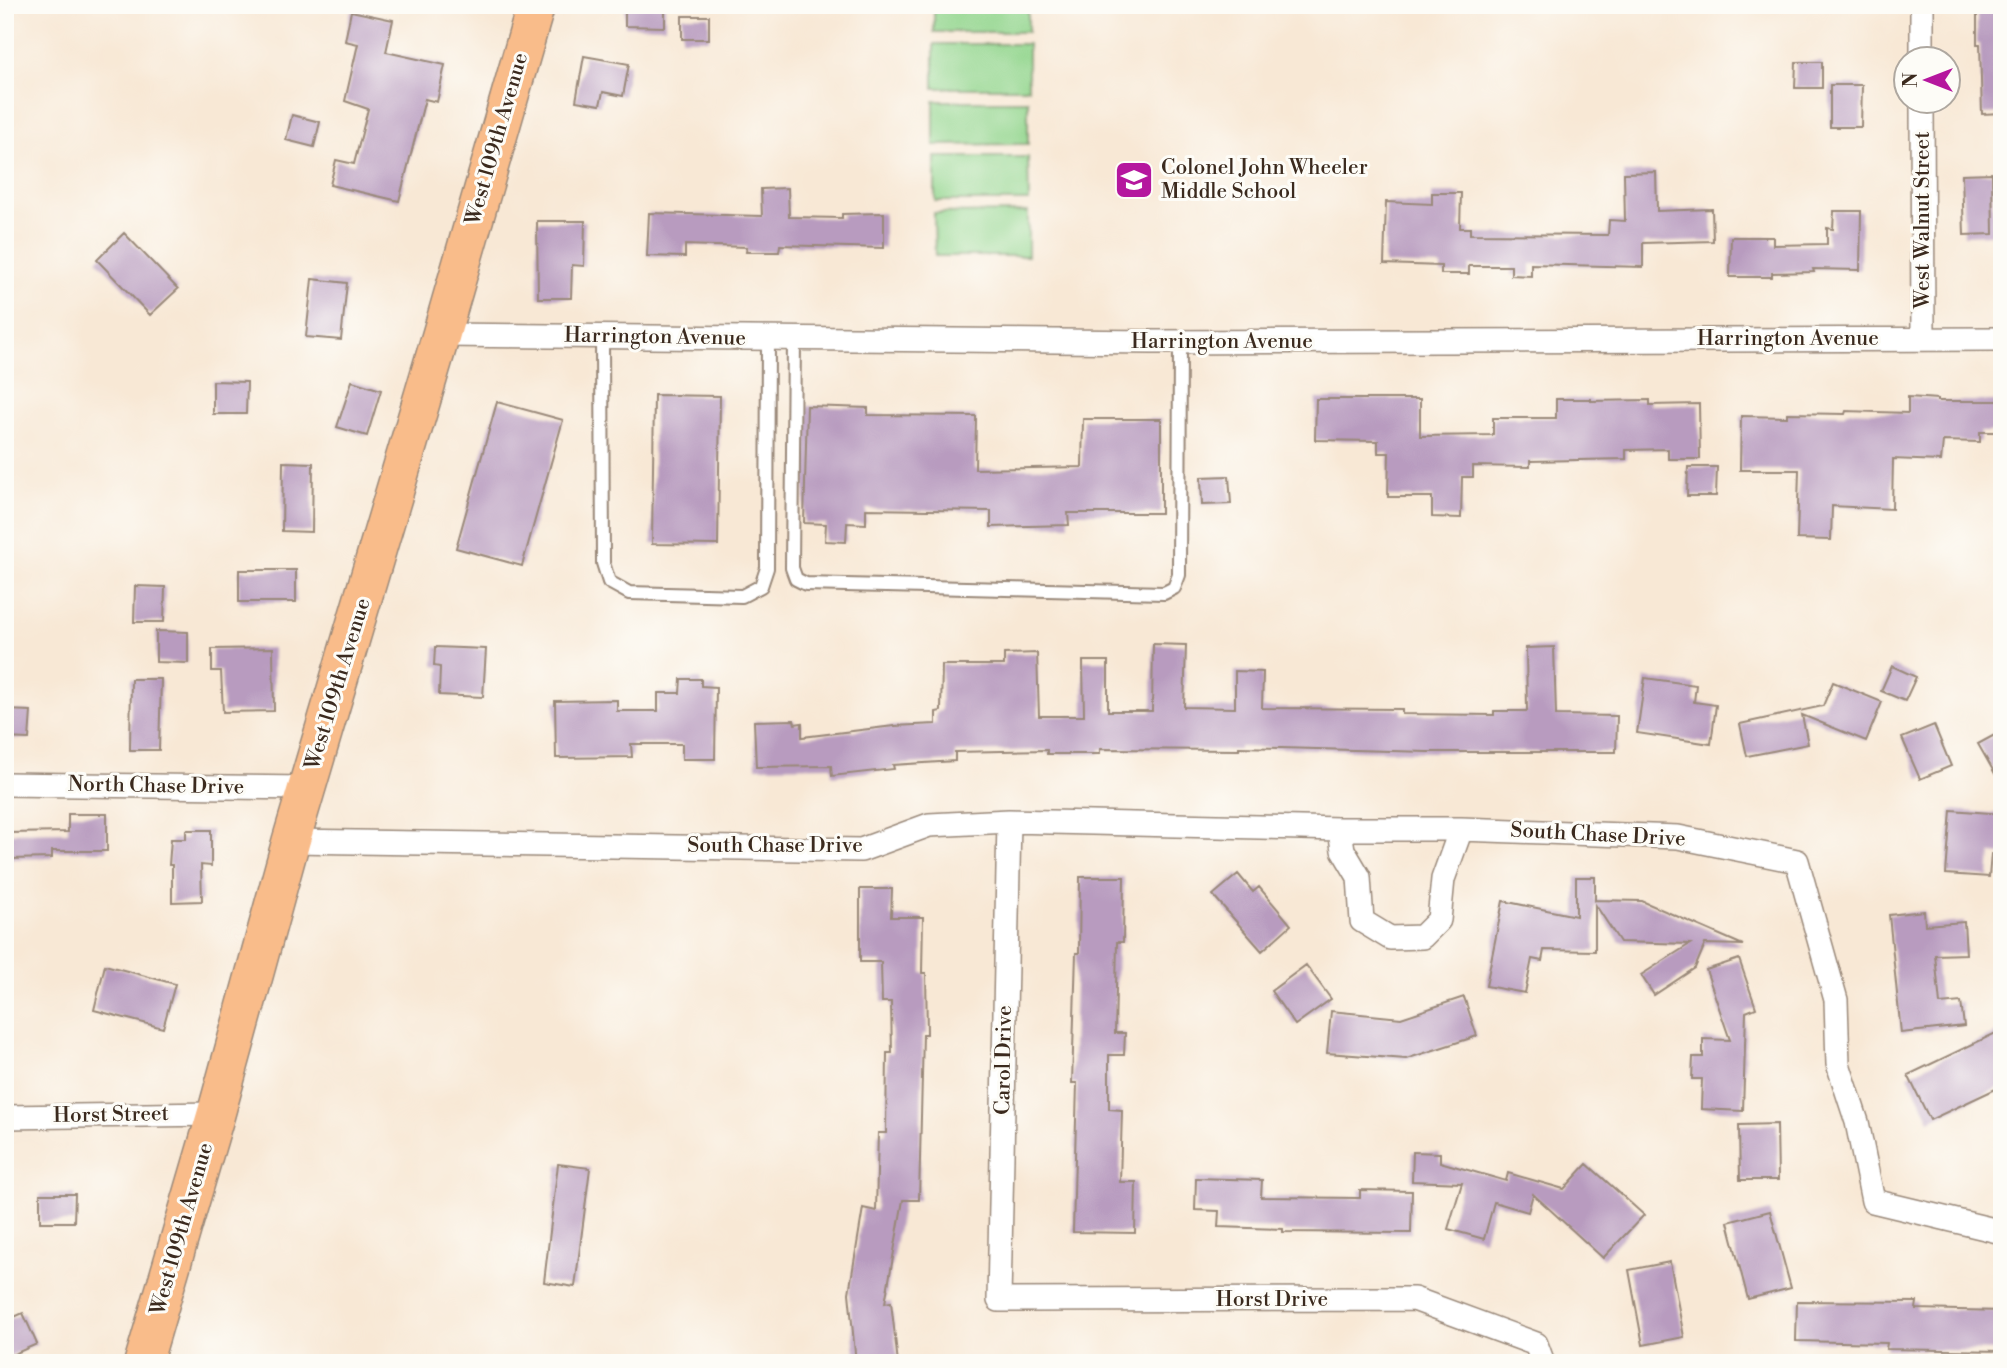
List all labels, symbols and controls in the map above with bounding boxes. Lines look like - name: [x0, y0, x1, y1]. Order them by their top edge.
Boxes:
- north arrow: [1892, 46, 1962, 116]
- street label: West 109th Avenue: [460, 50, 534, 229]
- text: N: [1899, 72, 1923, 88]
- street label: West Walnut Street: [1910, 131, 1936, 310]
- place label: Colonel John Wheeler Middle School: [1161, 155, 1368, 205]
- school or university icon: Colonel John Wheeler Middle School: [1113, 159, 1155, 201]
- street label: Harrington Avenue: [564, 322, 746, 352]
- street label: Harrington Avenue: [1697, 326, 1879, 352]
- street label: Harrington Avenue: [1131, 329, 1313, 355]
- street label: West 109th Avenue: [299, 595, 376, 774]
- street label: North Chase Drive: [68, 771, 244, 801]
- street label: South Chase Drive: [1510, 817, 1686, 853]
- street label: South Chase Drive: [687, 833, 863, 859]
- street label: Carol Drive: [990, 1005, 1018, 1115]
- street label: Horst Street: [53, 1101, 170, 1129]
- street label: West 109th Avenue: [145, 1140, 219, 1319]
- street label: Horst Drive: [1216, 1287, 1328, 1313]

